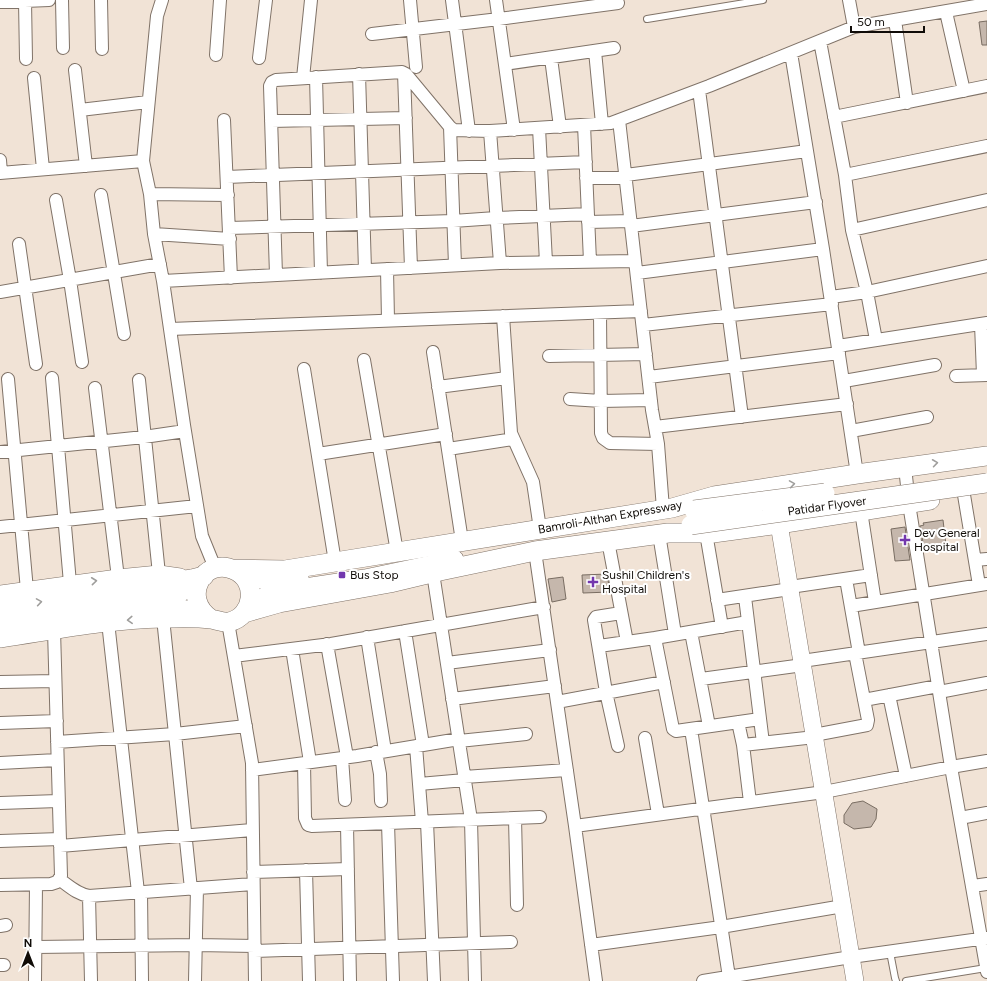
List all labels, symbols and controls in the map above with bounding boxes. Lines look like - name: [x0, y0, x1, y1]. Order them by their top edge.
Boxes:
- scale bar: [851, 8, 924, 34]
- text: 50 m: [857, 15, 885, 29]
- one-way arrow: [932, 459, 938, 468]
- one-way arrow: [789, 480, 795, 489]
- street label: Patidar Flyover: [787, 494, 867, 518]
- street label: Bamroli-Althan Expressway: [537, 497, 684, 537]
- place label: Dev General Hospital: [914, 526, 980, 554]
- marker: Dev General Hospital: [899, 534, 911, 546]
- place label: Bus Stop: [350, 568, 399, 582]
- place label: Sushil Children's Hospital: [602, 568, 690, 596]
- marker: Bus Stop: [337, 570, 347, 580]
- one-way arrow: [91, 576, 97, 585]
- marker: Sushil Children's Hospital: [587, 576, 599, 588]
- one-way arrow: [35, 598, 42, 607]
- one-way arrow: [127, 616, 133, 624]
- north arrow: [8, 933, 48, 973]
- text: N: [24, 937, 32, 950]

